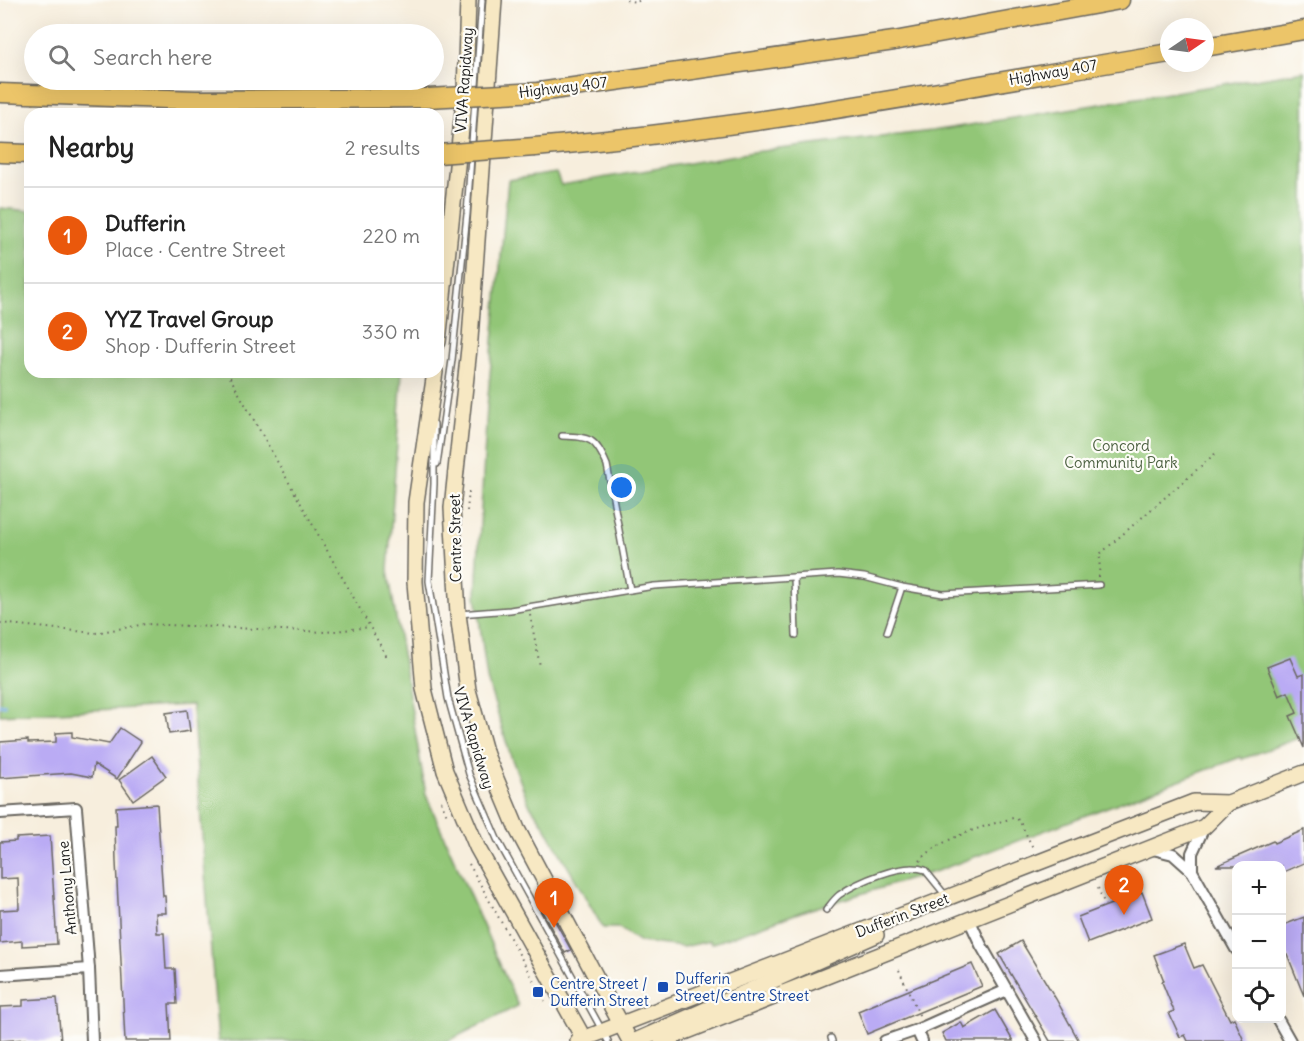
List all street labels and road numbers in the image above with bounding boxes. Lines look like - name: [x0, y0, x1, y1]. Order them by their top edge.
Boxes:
- street label: VIVA Rapidway: [451, 27, 477, 133]
- street label: Highway 407: [1007, 55, 1099, 89]
- street label: Highway 407: [518, 72, 608, 102]
- street label: Centre Street: [445, 494, 465, 582]
- street label: VIVA Rapidway: [449, 685, 499, 791]
- street label: Anthony Lane: [53, 840, 81, 936]
- street label: Dufferin Street: [853, 888, 951, 942]

